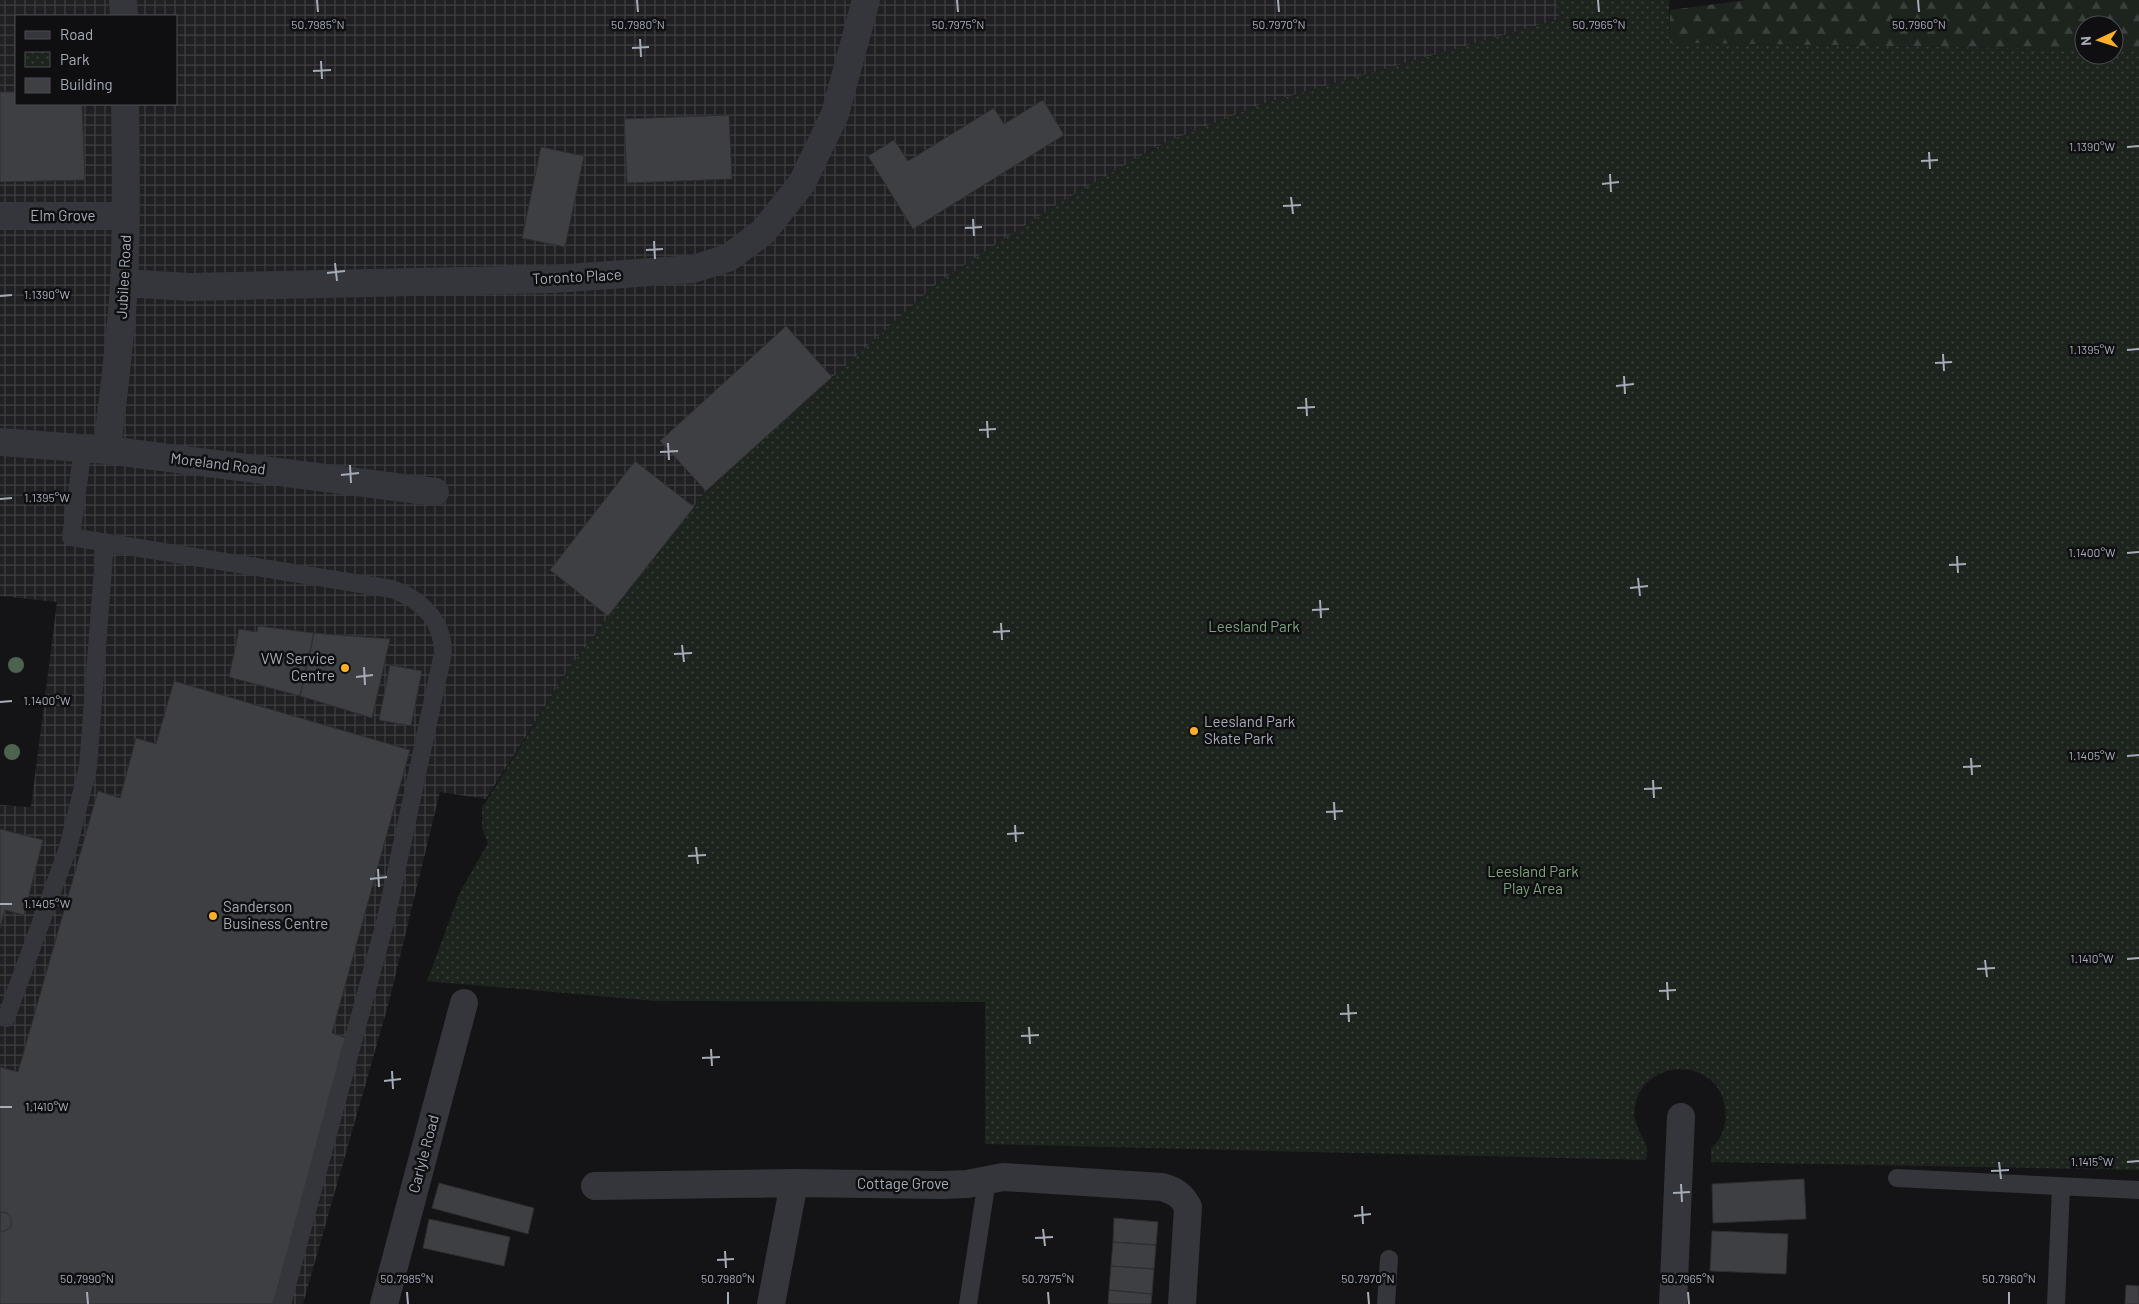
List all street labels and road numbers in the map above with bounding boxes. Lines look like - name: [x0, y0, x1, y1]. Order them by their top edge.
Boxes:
- street label: Elm Grove: [30, 206, 96, 224]
- street label: Jubilee Road: [112, 234, 134, 320]
- street label: Toronto Place: [532, 265, 622, 287]
- street label: Moreland Road: [170, 448, 267, 478]
- street label: Carlyle Road: [404, 1113, 442, 1195]
- street label: Cottage Grove: [857, 1174, 949, 1192]

